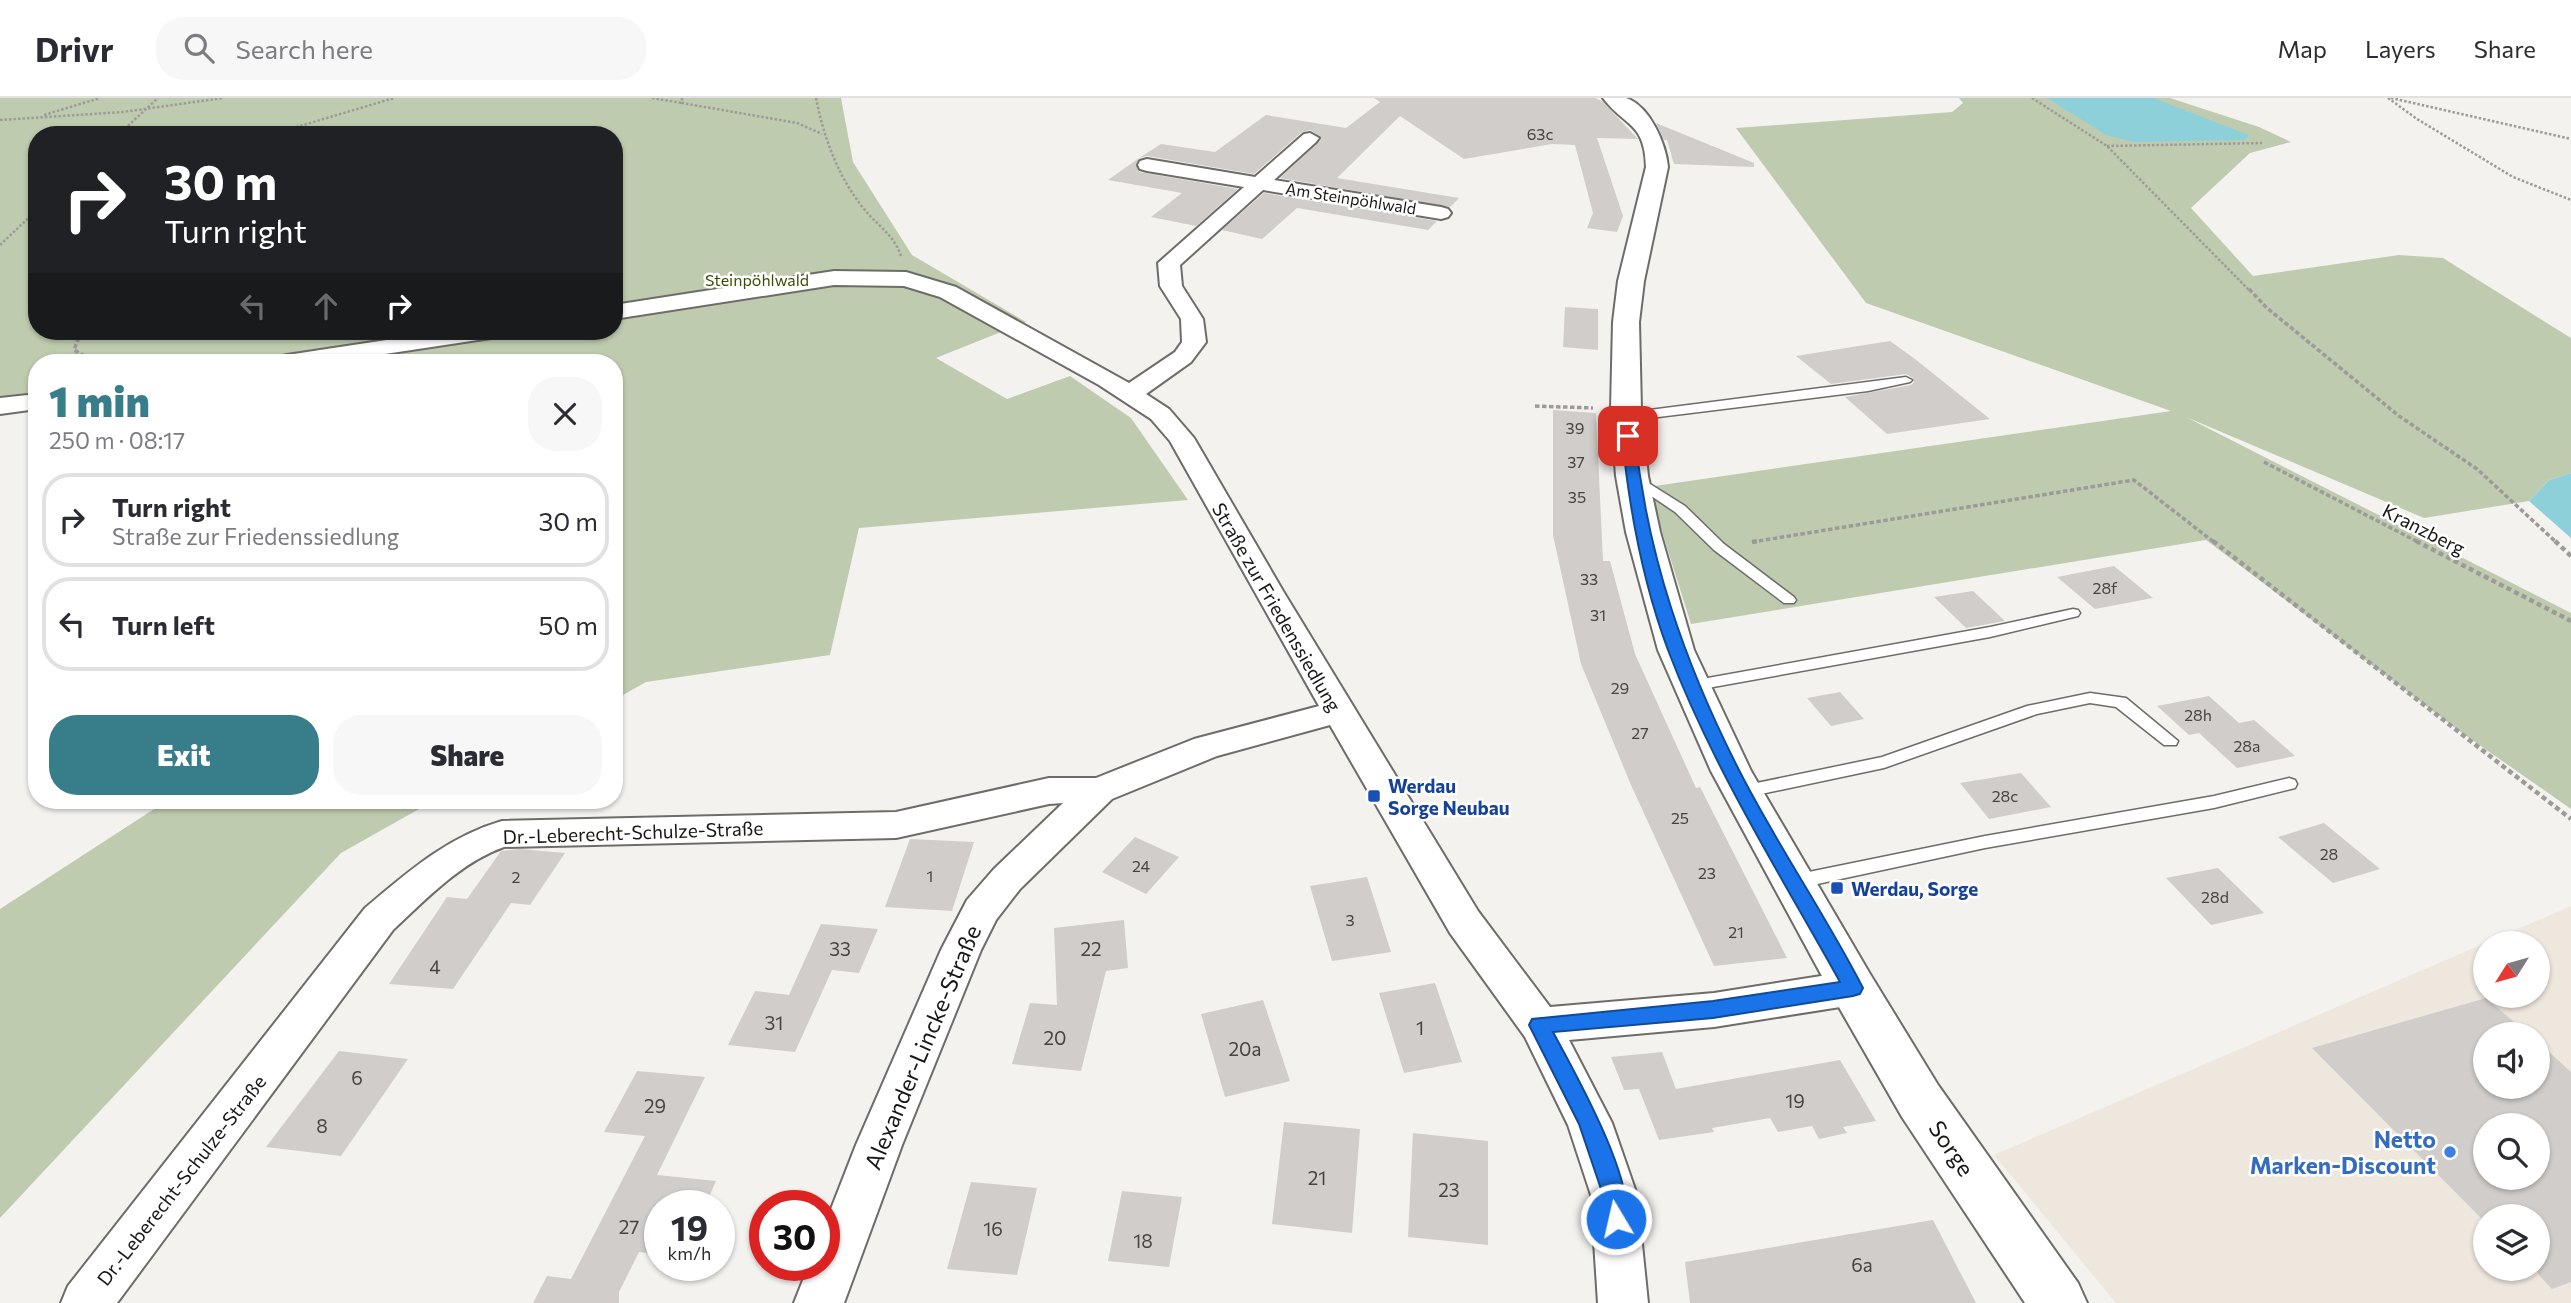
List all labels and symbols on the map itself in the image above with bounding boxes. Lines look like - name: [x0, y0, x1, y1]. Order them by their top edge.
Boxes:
- house number: 63c: [1527, 124, 1553, 143]
- street label: Am Steinpöhlwald: [1284, 178, 1418, 218]
- park label: Steinpöhlwald: [705, 270, 809, 289]
- pin: [1598, 406, 1658, 466]
- house number: 39: [1566, 418, 1584, 437]
- house number: 37: [1567, 452, 1585, 471]
- house number: 35: [1568, 487, 1586, 506]
- street label: Straße zur Friedenssiedlung: [1208, 498, 1346, 716]
- street label: Kranzberg: [2379, 498, 2469, 560]
- house number: 33: [1580, 569, 1598, 588]
- house number: 28f: [2093, 578, 2118, 597]
- house number: 31: [1590, 605, 1606, 624]
- house number: 29: [1611, 678, 1629, 697]
- house number: 28h: [2184, 705, 2212, 724]
- house number: 27: [1631, 723, 1649, 742]
- house number: 28a: [2234, 736, 2260, 755]
- place label: Werdau Sorge Neubau: [1388, 774, 1510, 819]
- house number: 28c: [1992, 786, 2018, 805]
- marker: Werdau Sorge Neubau: [1366, 788, 1382, 804]
- house number: 25: [1671, 808, 1689, 827]
- street label: Dr.-Leberecht-Schulze-Straße: [502, 816, 764, 848]
- house number: 28: [2320, 844, 2338, 863]
- house number: 24: [1132, 856, 1150, 875]
- house number: 23: [1698, 863, 1716, 882]
- house number: 1: [927, 866, 933, 885]
- house number: 2: [512, 867, 521, 886]
- place label: Werdau, Sorge: [1851, 877, 1978, 900]
- marker: Werdau, Sorge: [1829, 880, 1845, 896]
- house number: 28d: [2201, 887, 2229, 906]
- house number: 3: [1345, 910, 1355, 929]
- street label: Alexander-Lincke-Straße: [858, 921, 986, 1173]
- house number: 21: [1728, 922, 1744, 941]
- north arrow: [2473, 931, 2550, 1008]
- house number: 33: [829, 937, 851, 960]
- house number: 22: [1080, 937, 1102, 960]
- house number: 4: [429, 955, 441, 978]
- house number: 31: [765, 1011, 783, 1034]
- house number: 1: [1416, 1016, 1424, 1039]
- house number: 20: [1044, 1026, 1066, 1049]
- house number: 20a: [1229, 1037, 1261, 1060]
- house number: 6: [351, 1066, 363, 1089]
- street label: Dr.-Leberecht-Schulze-Straße: [92, 1070, 270, 1290]
- house number: 19: [1785, 1089, 1805, 1112]
- house number: 29: [644, 1094, 666, 1117]
- house number: 8: [316, 1114, 328, 1137]
- street label: Sorge: [1923, 1115, 1981, 1181]
- place label: Netto Marken-Discount: [2250, 1125, 2436, 1179]
- marker: Netto Marken-Discount: [2442, 1144, 2458, 1160]
- house number: 21: [1308, 1166, 1326, 1189]
- house number: 23: [1438, 1178, 1460, 1201]
- position arrow: [1579, 1182, 1653, 1256]
- speed limit sign: 30: [749, 1190, 840, 1281]
- house number: 27: [619, 1215, 639, 1238]
- house number: 16: [983, 1217, 1003, 1240]
- house number: 18: [1133, 1229, 1153, 1252]
- house number: 6a: [1851, 1253, 1873, 1276]

